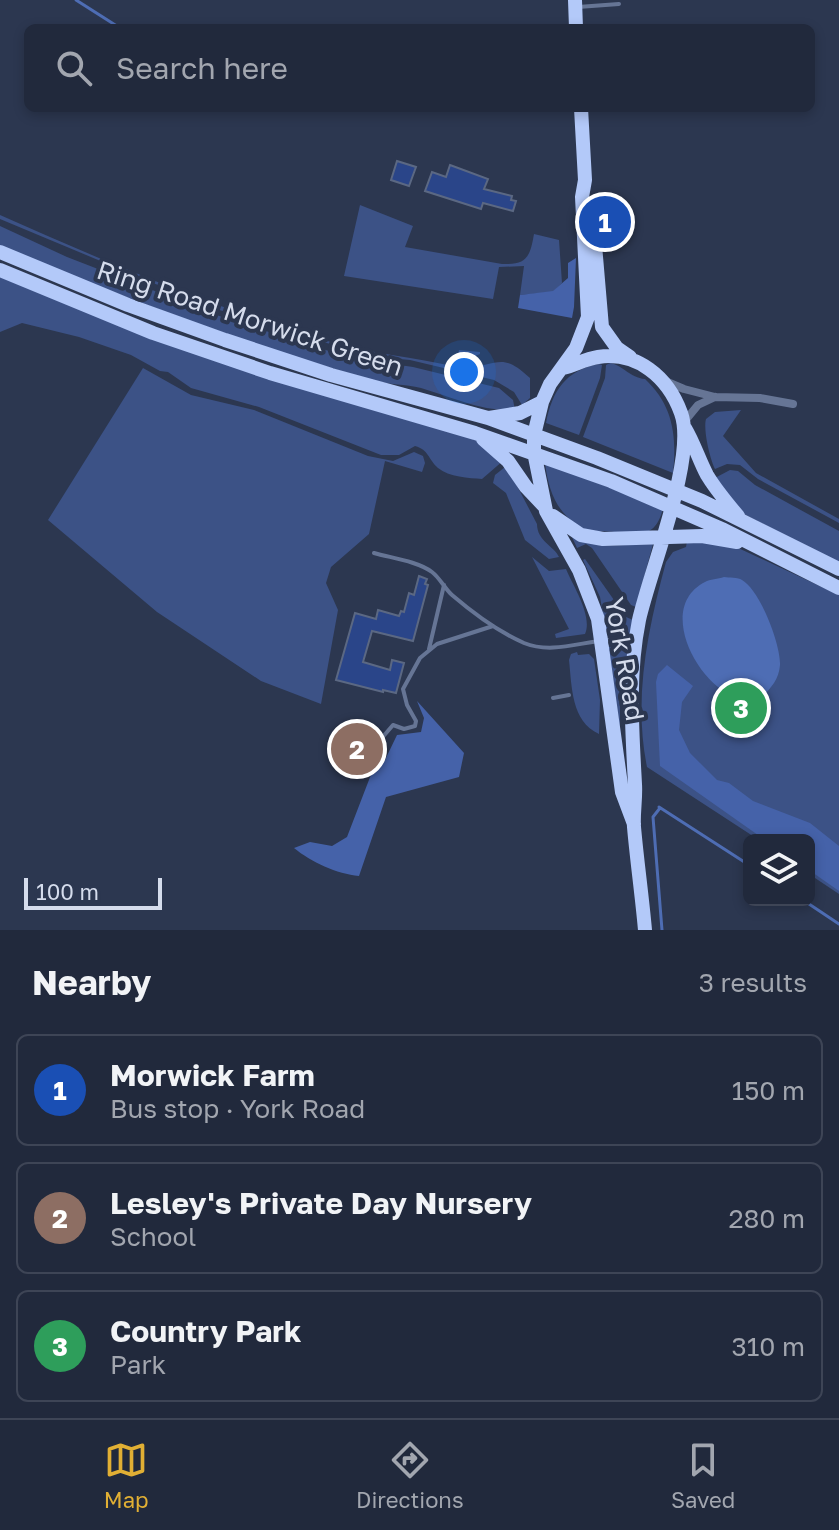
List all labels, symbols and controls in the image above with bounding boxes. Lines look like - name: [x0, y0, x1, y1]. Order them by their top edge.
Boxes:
- search box: [24, 24, 815, 112]
- icon: search: [52, 46, 96, 90]
- text: Search here: [116, 50, 288, 86]
- pin: 1: [579, 192, 631, 252]
- street label: Ring Road Morwick Green: [93, 254, 407, 382]
- your location: [444, 352, 484, 392]
- street label: York Road: [599, 595, 651, 723]
- pin: 3: [715, 678, 767, 738]
- pin: 2: [331, 719, 383, 779]
- map controls: [743, 834, 815, 906]
- button: layers: [743, 834, 815, 906]
- scale bar: [24, 874, 162, 910]
- text: 100 m: [36, 878, 99, 905]
- text: Nearby: [32, 962, 152, 1002]
- text: 3 results: [699, 967, 807, 998]
- text: Morwick Farm: [110, 1057, 315, 1093]
- text: 1: [53, 1075, 67, 1106]
- text: 150 m: [732, 1075, 805, 1106]
- text: Bus stop · York Road: [110, 1093, 365, 1124]
- text: Lesley's Private Day Nursery: [110, 1185, 532, 1221]
- text: 2: [52, 1203, 68, 1234]
- text: 280 m: [728, 1203, 805, 1234]
- text: School: [110, 1221, 196, 1252]
- text: Country Park: [110, 1313, 301, 1349]
- text: 3: [52, 1331, 68, 1362]
- text: 310 m: [732, 1331, 805, 1362]
- text: Park: [110, 1349, 166, 1380]
- tab: Map: [104, 1438, 149, 1513]
- tab: Directions: [356, 1438, 464, 1513]
- tab: Saved: [671, 1438, 735, 1513]

